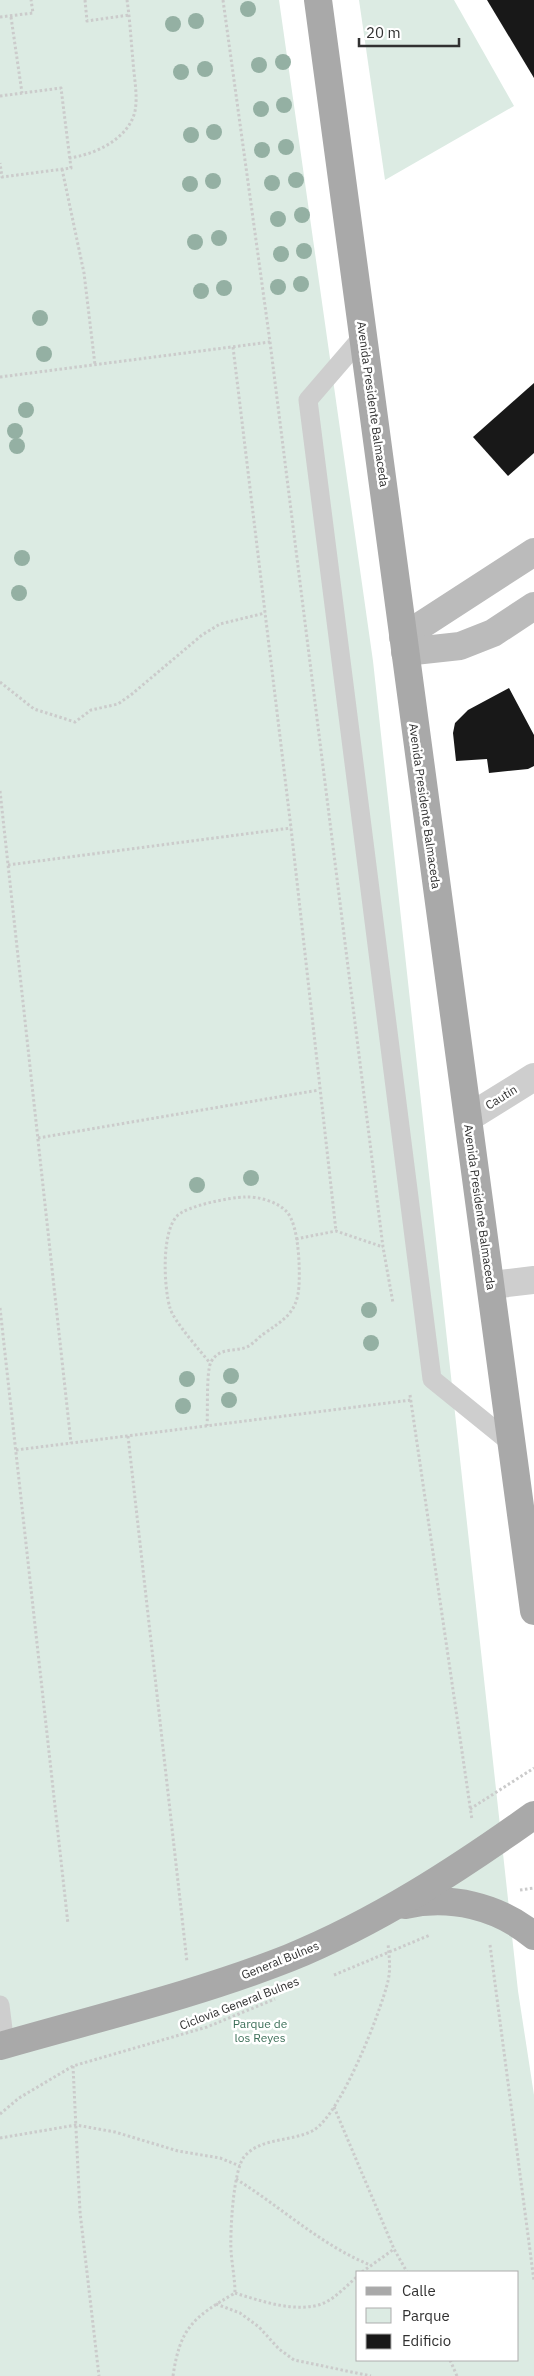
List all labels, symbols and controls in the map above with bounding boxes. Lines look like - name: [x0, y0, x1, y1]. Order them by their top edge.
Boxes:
- scale bar: [359, 15, 459, 47]
- text: 20 m: [366, 23, 401, 42]
- street label: Avenida Presidente Balmaceda: [354, 320, 392, 488]
- street label: Avenida Presidente Balmaceda: [406, 722, 444, 890]
- street label: Cautín: [482, 1081, 520, 1113]
- street label: Avenida Presidente Balmaceda: [461, 1123, 499, 1291]
- street label: General Bulnes: [239, 1938, 321, 1982]
- street label: Ciclovia General Bulnes: [177, 1973, 301, 2033]
- park label: Parque de los Reyes: [233, 2016, 288, 2045]
- legend: [356, 2271, 519, 2361]
- text: Calle: [402, 2281, 436, 2300]
- text: Parque: [402, 2306, 450, 2325]
- text: Edificio: [402, 2331, 451, 2350]

